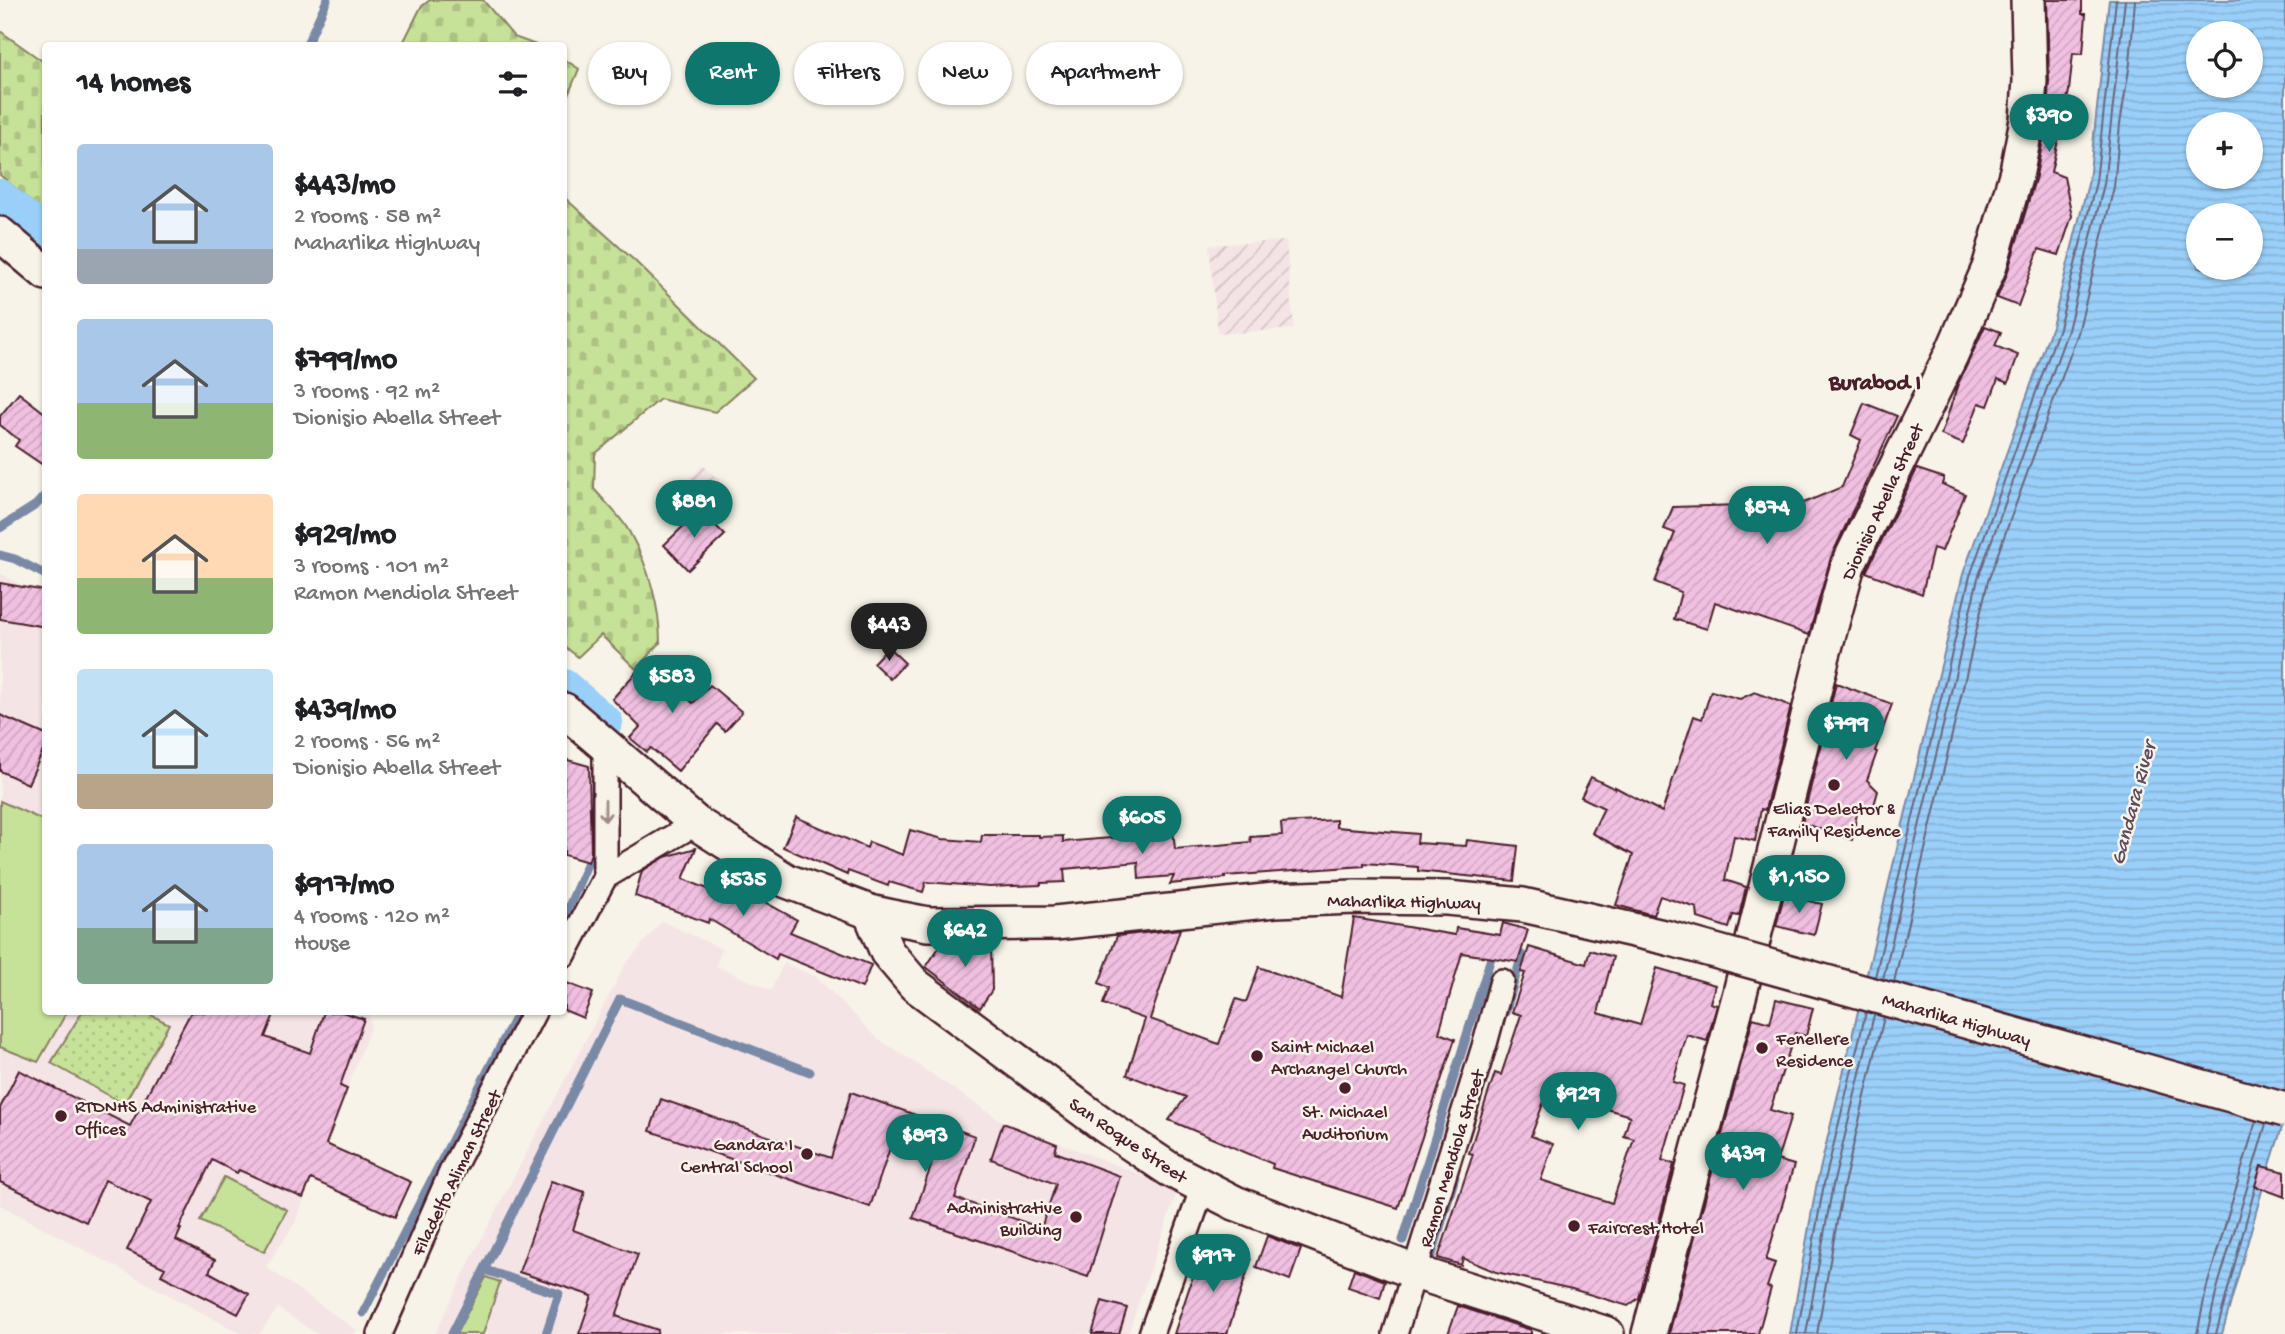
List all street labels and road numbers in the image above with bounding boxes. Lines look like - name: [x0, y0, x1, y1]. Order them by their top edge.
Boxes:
- street label: Dionisio Abella Street: [1837, 418, 1931, 586]
- street label: Maharlika Highway: [1327, 891, 1482, 916]
- street label: Maharlika Highway: [1879, 989, 2034, 1054]
- street label: Ramon Mendiola Street: [1415, 1065, 1492, 1251]
- street label: Filadelfo Aliman Street: [408, 1085, 509, 1261]
- street label: San Roque Street: [1063, 1094, 1193, 1191]

